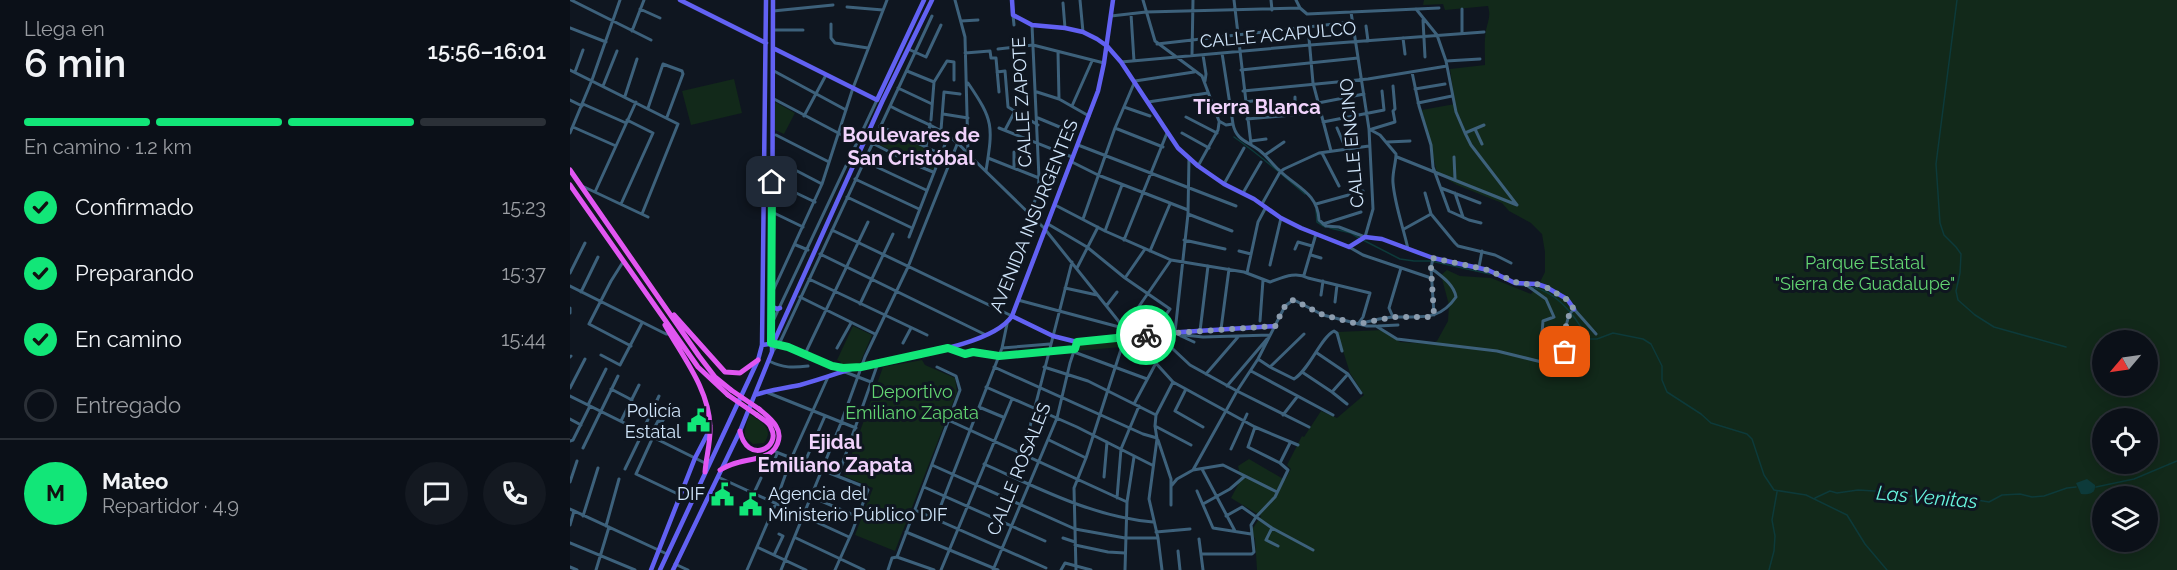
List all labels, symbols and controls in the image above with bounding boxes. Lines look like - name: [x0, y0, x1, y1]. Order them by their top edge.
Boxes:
- text: Llega en: [24, 17, 105, 41]
- street label: CALLE ACAPULCO: [1199, 17, 1357, 52]
- street label: CALLE ZAPOTE: [1008, 36, 1035, 168]
- text: 15:56–16:01: [428, 38, 546, 64]
- text: 6 min: [24, 40, 126, 86]
- street label: CALLE ENCINO: [1335, 77, 1368, 209]
- district label: Tierra Blanca: [1193, 95, 1321, 119]
- street label: AVENIDA INSURGENTES: [985, 116, 1082, 315]
- district label: Boulevares de San Cristóbal: [842, 123, 980, 170]
- text: En camino · 1.2 km: [24, 135, 192, 159]
- pin: [746, 156, 797, 207]
- icon: home: [755, 165, 788, 198]
- icon: check: [24, 191, 57, 224]
- text: Confirmado: [75, 194, 194, 220]
- text: 15:23: [502, 195, 546, 219]
- park label: Parque Estatal "Sierra de Guadalupe": [1775, 252, 1955, 294]
- icon: check: [24, 257, 57, 290]
- text: Preparando: [75, 260, 194, 286]
- text: 15:37: [502, 261, 546, 285]
- courier: [1116, 305, 1176, 365]
- icon: bike: [1130, 319, 1163, 352]
- icon: check: [24, 323, 57, 356]
- text: En camino: [75, 326, 182, 352]
- pin: [1539, 326, 1590, 377]
- text: 15:44: [501, 327, 546, 351]
- north arrow: [2092, 330, 2158, 396]
- map controls: [2092, 330, 2158, 552]
- icon: bag: [1548, 335, 1581, 368]
- park label: Deportivo Emiliano Zapata: [845, 381, 979, 423]
- text: Entregado: [75, 392, 181, 418]
- street label: CALLE ROSALES: [982, 399, 1055, 538]
- place label: Policía Estatal: [625, 400, 681, 442]
- public building icon: Policía Estatal: [686, 408, 712, 434]
- button: locate: [2092, 408, 2158, 474]
- district label: Ejidal Emiliano Zapata: [758, 430, 912, 477]
- button: chat: [405, 462, 468, 525]
- button: phone: [483, 462, 546, 525]
- text: Mateo: [102, 468, 168, 494]
- text: M: [46, 480, 65, 506]
- public building icon: DIF: [710, 481, 736, 507]
- water label: Las Venitas: [1875, 481, 1979, 513]
- place label: DIF: [677, 483, 705, 504]
- place label: Agencia del Ministerio Público DIF: [768, 483, 948, 525]
- button: layers: [2092, 486, 2158, 552]
- public building icon: Agencia del Ministerio Público DIF: [737, 491, 763, 517]
- text: Repartidor · 4.9: [102, 494, 239, 518]

